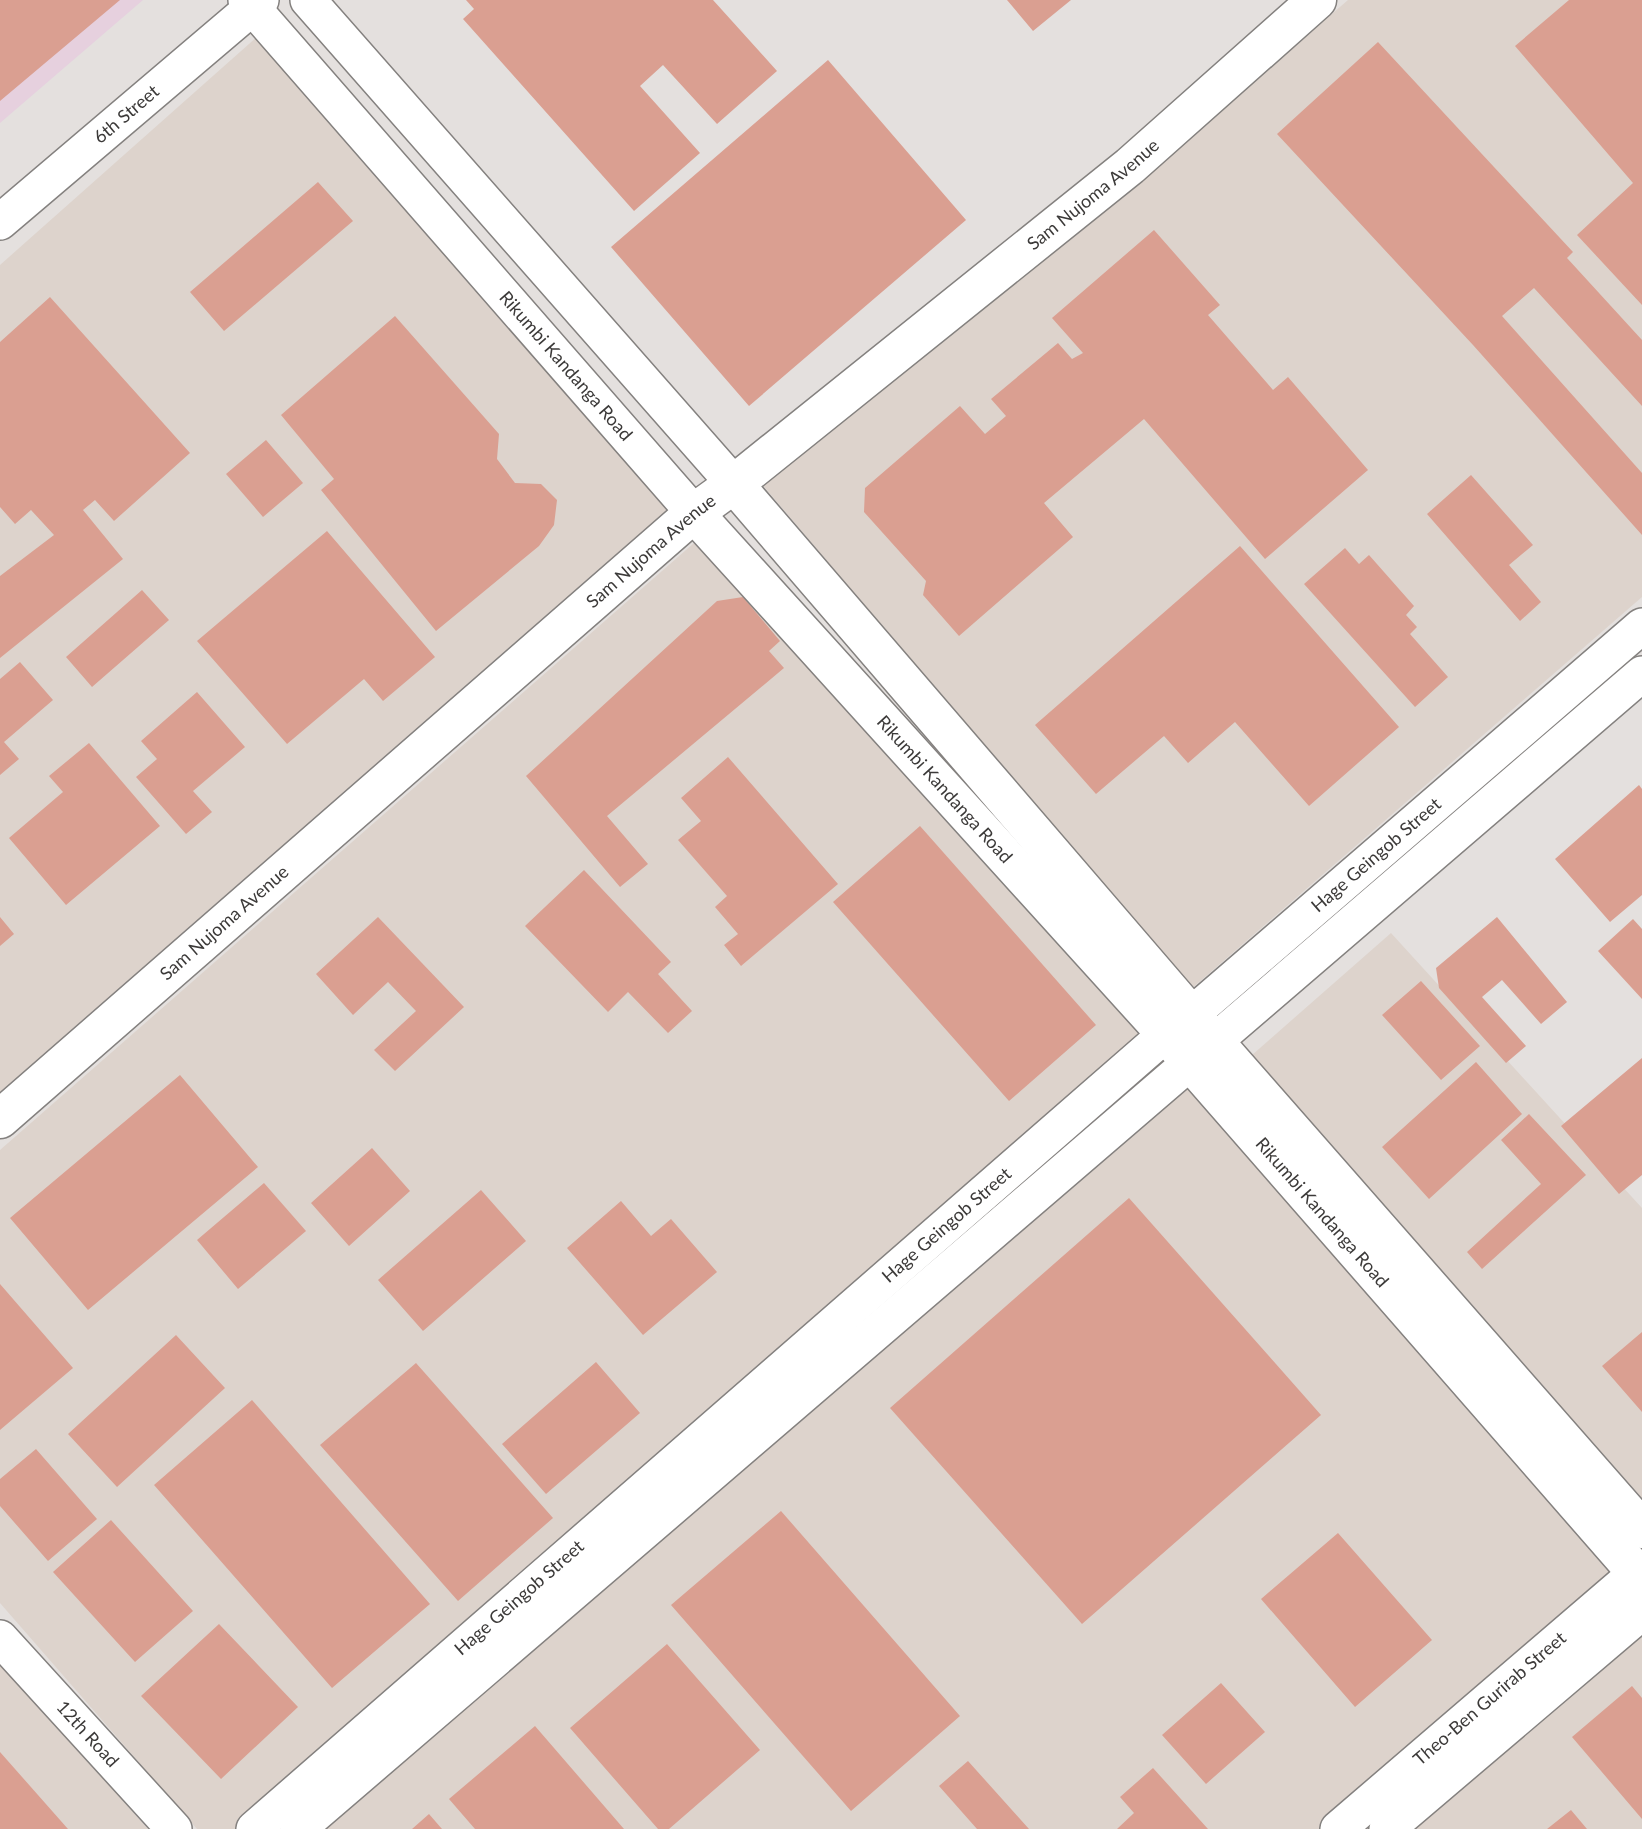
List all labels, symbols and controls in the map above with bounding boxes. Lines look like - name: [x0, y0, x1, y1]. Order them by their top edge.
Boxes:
- street label: 6th Street: [89, 79, 163, 148]
- street label: Sam Nujoma Avenue: [1022, 134, 1163, 254]
- street label: Rikumbi Kandanga Road: [495, 286, 638, 445]
- street label: Sam Nujoma Avenue: [581, 489, 720, 612]
- street label: Rikumbi Kandanga Road: [873, 710, 1018, 867]
- street label: Hage Geingob Street: [1306, 792, 1445, 916]
- street label: Sam Nujoma Avenue: [155, 860, 293, 984]
- street label: Rikumbi Kandanga Road: [1251, 1133, 1394, 1291]
- street label: Hage Geingob Street: [877, 1162, 1016, 1287]
- street label: Hage Geingob Street: [450, 1534, 588, 1659]
- street label: Theo-Ben Gurirab Street: [1408, 1626, 1570, 1770]
- street label: 12th Road: [53, 1696, 124, 1771]

